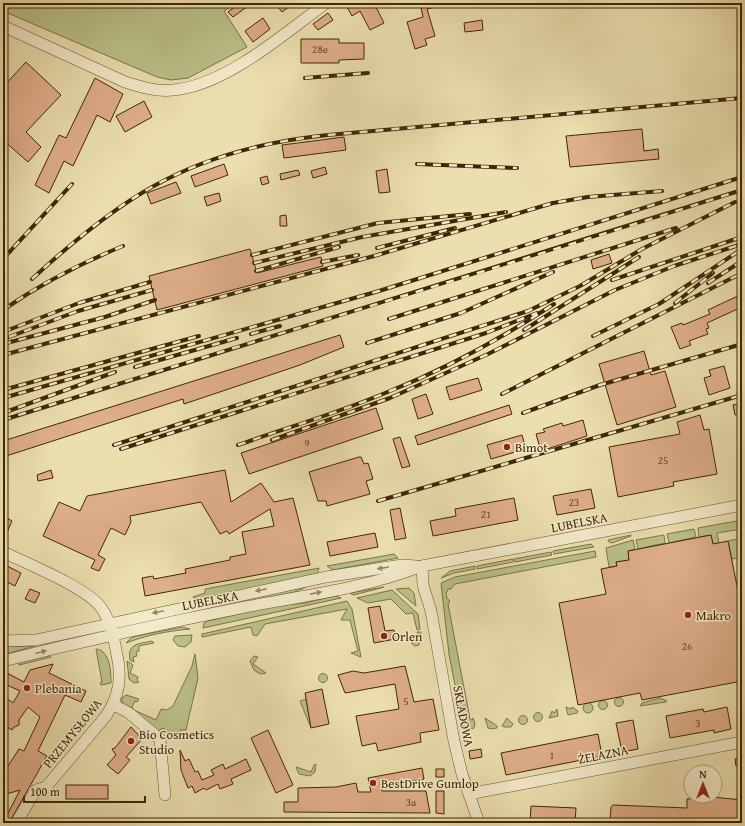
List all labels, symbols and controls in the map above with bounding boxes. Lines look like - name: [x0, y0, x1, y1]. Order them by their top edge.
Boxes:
- house number: 28e: [312, 41, 328, 57]
- house number: 9: [304, 435, 310, 451]
- place label: Bimot: [515, 438, 548, 457]
- marker: Bimot: [502, 442, 512, 452]
- house number: 25: [658, 452, 668, 468]
- house number: 23: [569, 494, 579, 510]
- house number: 21: [481, 506, 491, 522]
- street label: LUBELSKA: [549, 508, 609, 537]
- one-way arrow: [377, 565, 389, 571]
- street label: LUBELSKA: [180, 586, 240, 615]
- one-way arrow: [255, 588, 267, 594]
- one-way arrow: [310, 590, 322, 596]
- place label: Makro: [696, 606, 732, 625]
- one-way arrow: [152, 609, 165, 615]
- marker: Makro: [683, 610, 693, 620]
- place label: Orlen: [392, 627, 423, 646]
- marker: Orlen: [379, 631, 389, 641]
- house number: 26: [682, 638, 692, 654]
- one-way arrow: [35, 649, 47, 655]
- place label: Plebania: [35, 679, 83, 698]
- marker: Plebania: [22, 683, 32, 693]
- street label: SKŁADOWA: [448, 684, 479, 748]
- house number: 5: [403, 693, 409, 709]
- street label: PRZEMYSŁOWA: [38, 694, 106, 772]
- house number: 3: [695, 715, 701, 731]
- place label: Bio Cosmetics Studio: [139, 725, 214, 759]
- marker: Bio Cosmetics Studio: [126, 736, 136, 746]
- street label: ŻELAZNA: [576, 740, 630, 769]
- house number: 1: [549, 747, 555, 763]
- north arrow: [683, 764, 723, 804]
- text: N: [699, 766, 707, 782]
- place label: BestDrive Gumlop: [381, 774, 479, 793]
- scale bar: [24, 778, 145, 804]
- marker: BestDrive Gumlop: [368, 778, 378, 788]
- text: 100 m: [30, 783, 60, 800]
- house number: 3a: [406, 794, 417, 810]

